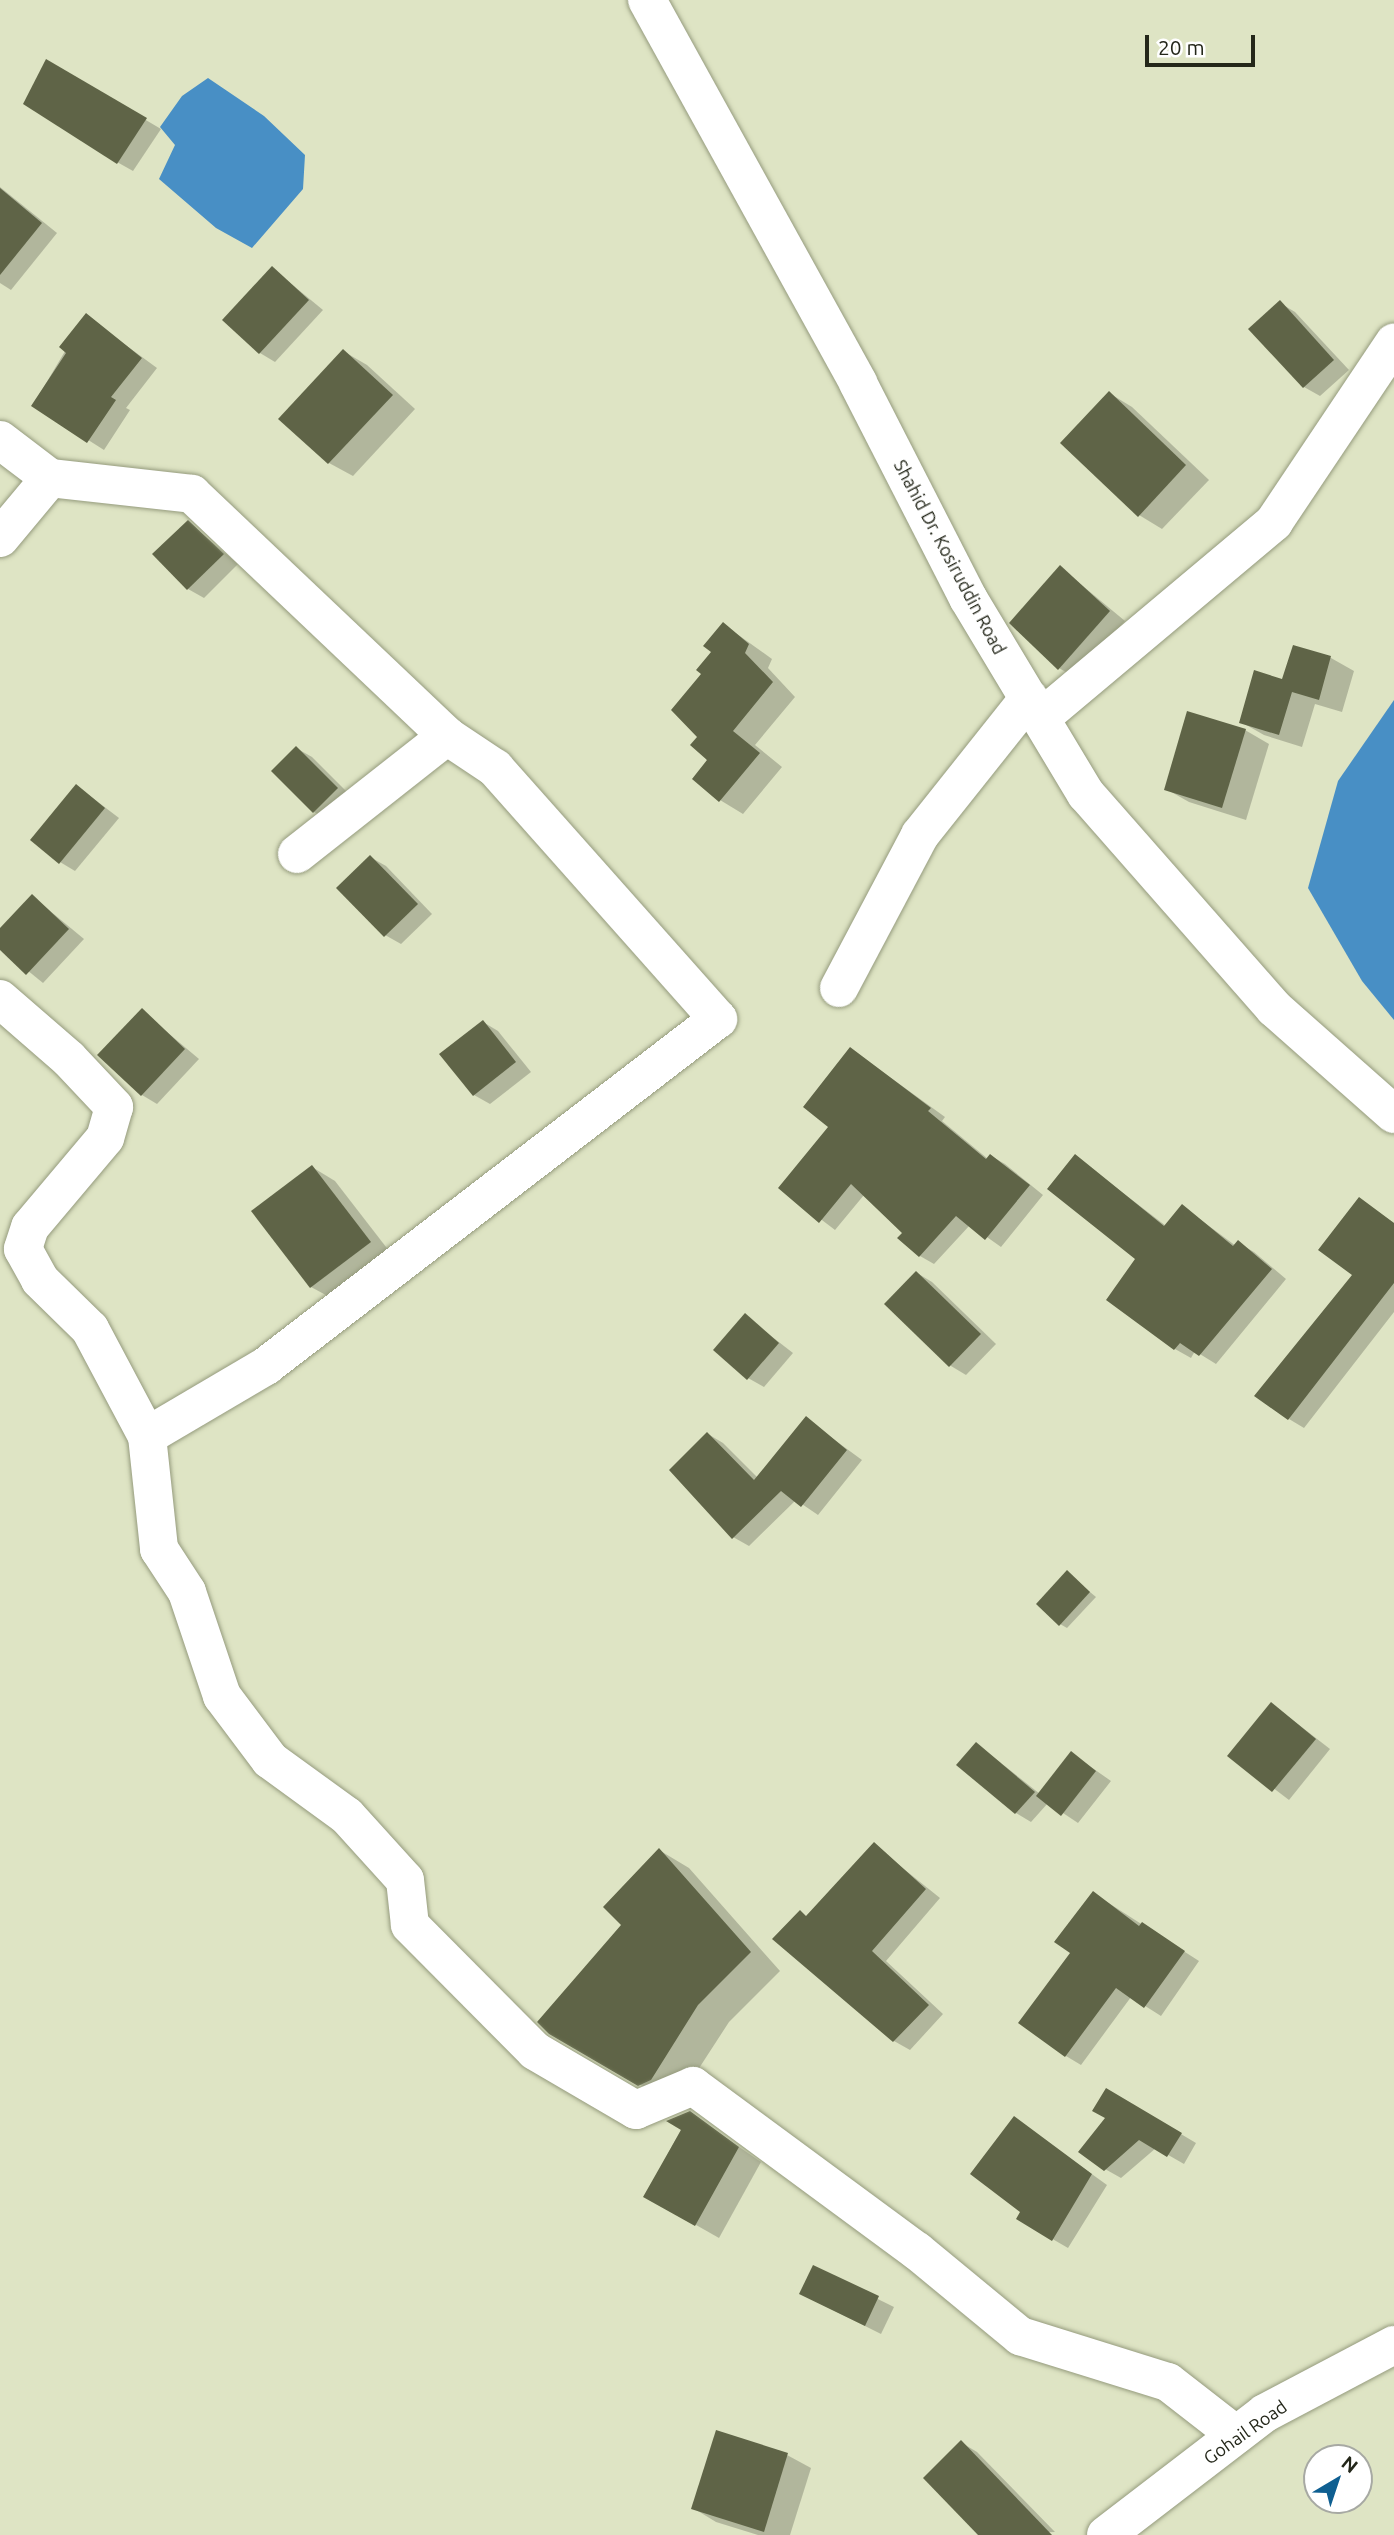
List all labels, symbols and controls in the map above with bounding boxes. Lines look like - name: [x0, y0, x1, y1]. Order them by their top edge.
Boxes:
- scale bar: [1149, 21, 1259, 65]
- text: 20 m: [1158, 35, 1205, 59]
- street label: Shahid Dr. Kosiruddin Road: [889, 456, 1011, 658]
- street label: Gohail Road: [1199, 2395, 1291, 2469]
- north arrow: [1303, 2444, 1373, 2514]
- text: N: [1338, 2451, 1362, 2477]

